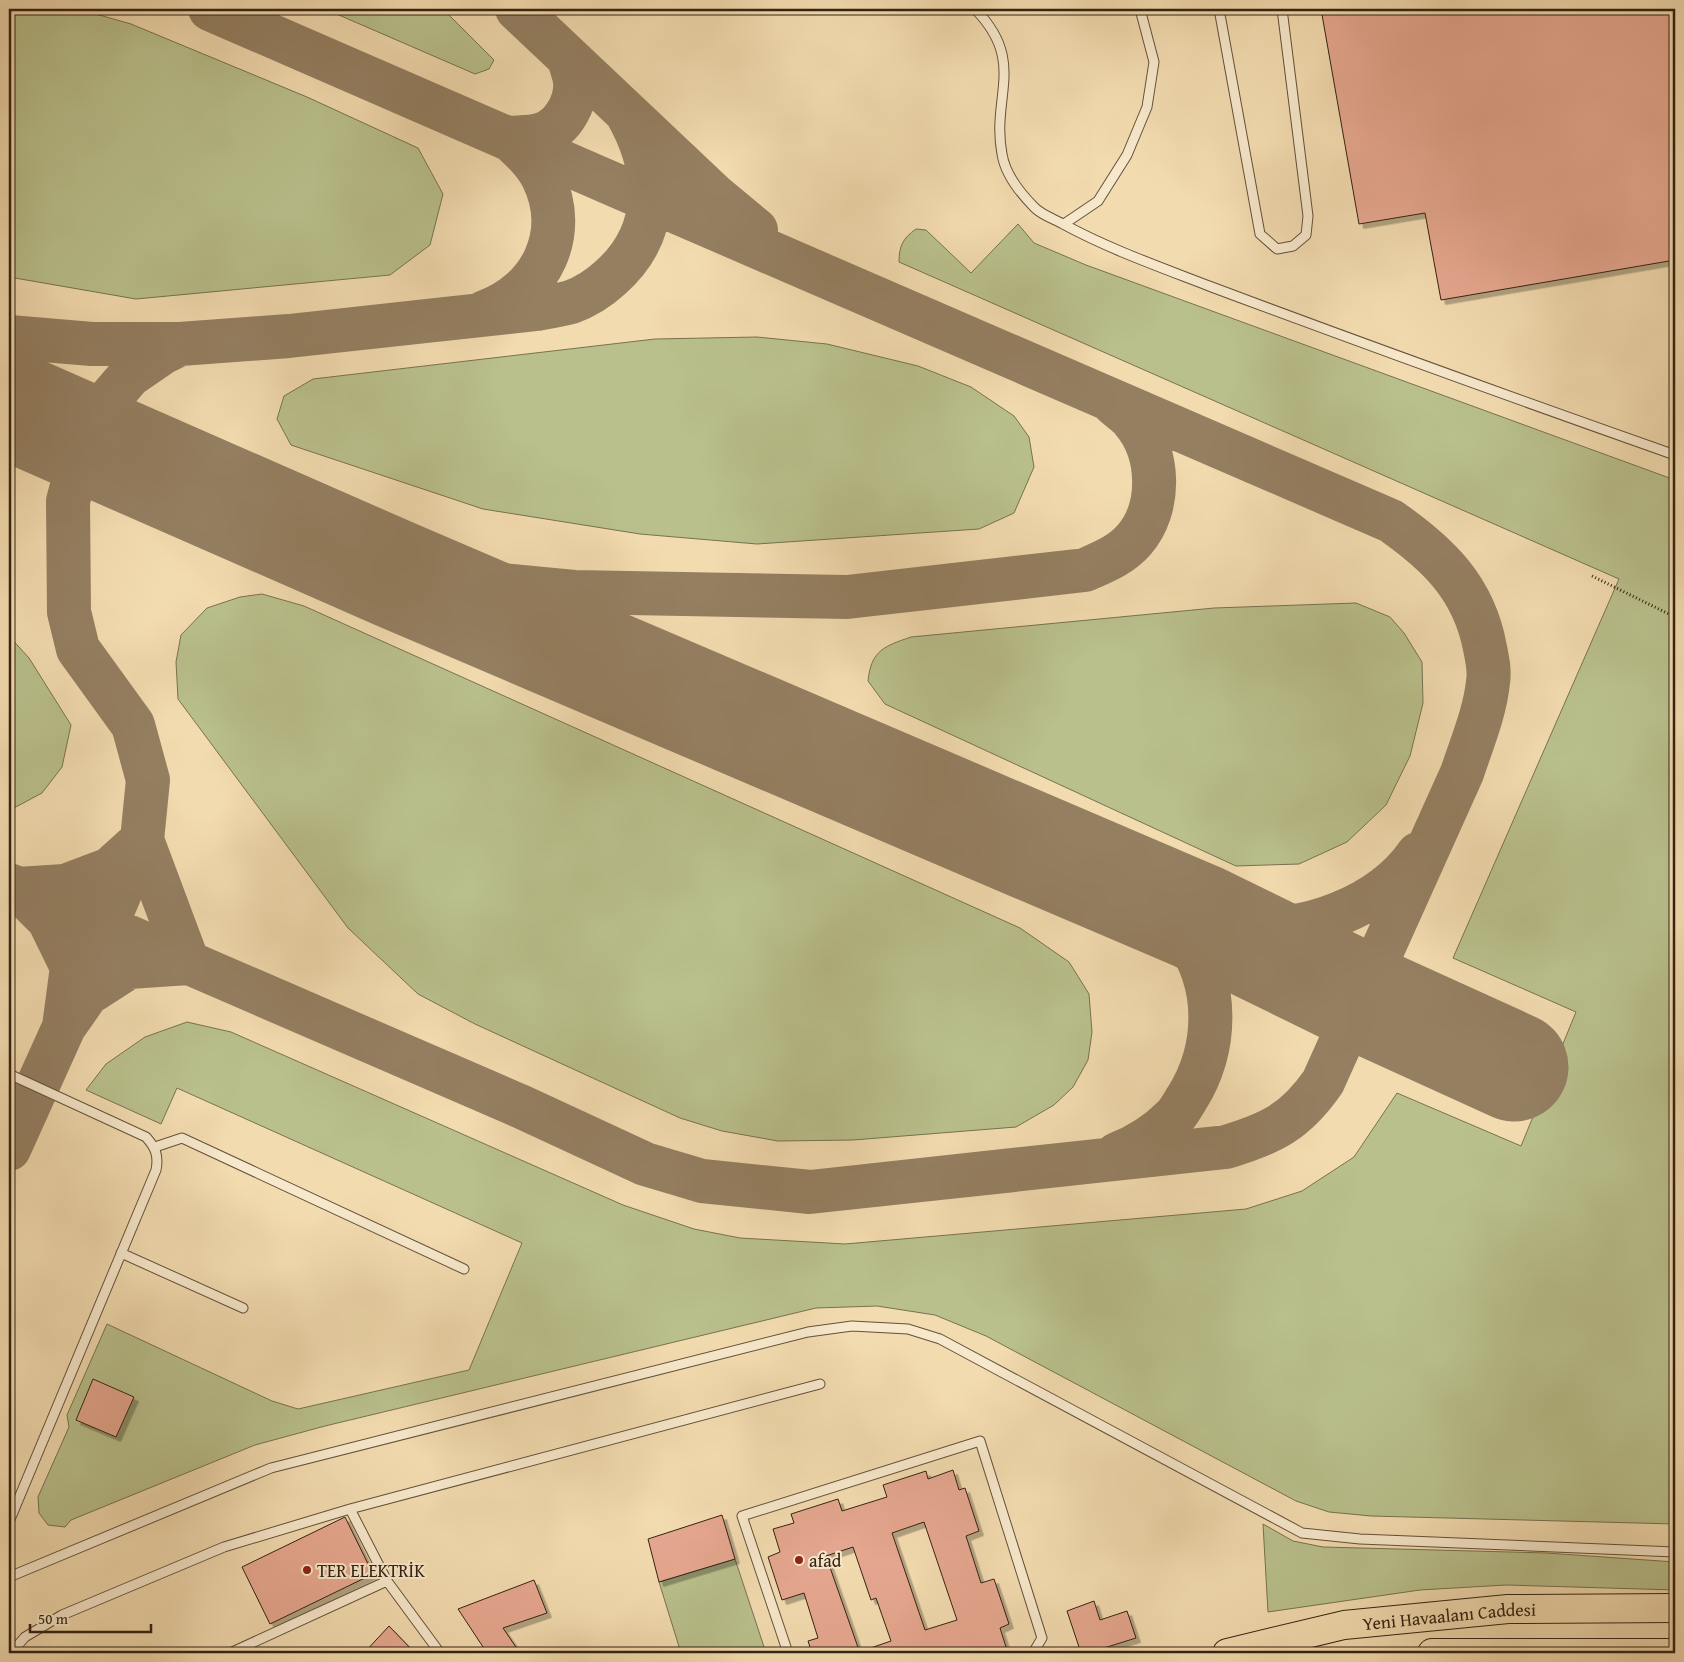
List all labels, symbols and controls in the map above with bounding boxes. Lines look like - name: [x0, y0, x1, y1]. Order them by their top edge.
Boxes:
- place label: afad: [809, 1547, 842, 1574]
- marker: afad: [793, 1554, 805, 1566]
- place label: TER ELEKTRİK: [317, 1557, 425, 1584]
- marker: TER ELEKTRİK: [301, 1564, 313, 1576]
- street label: Yeni Havaalanı Caddesi: [1361, 1595, 1536, 1637]
- scale bar: [30, 1602, 151, 1634]
- text: 50 m: [38, 1608, 69, 1629]

